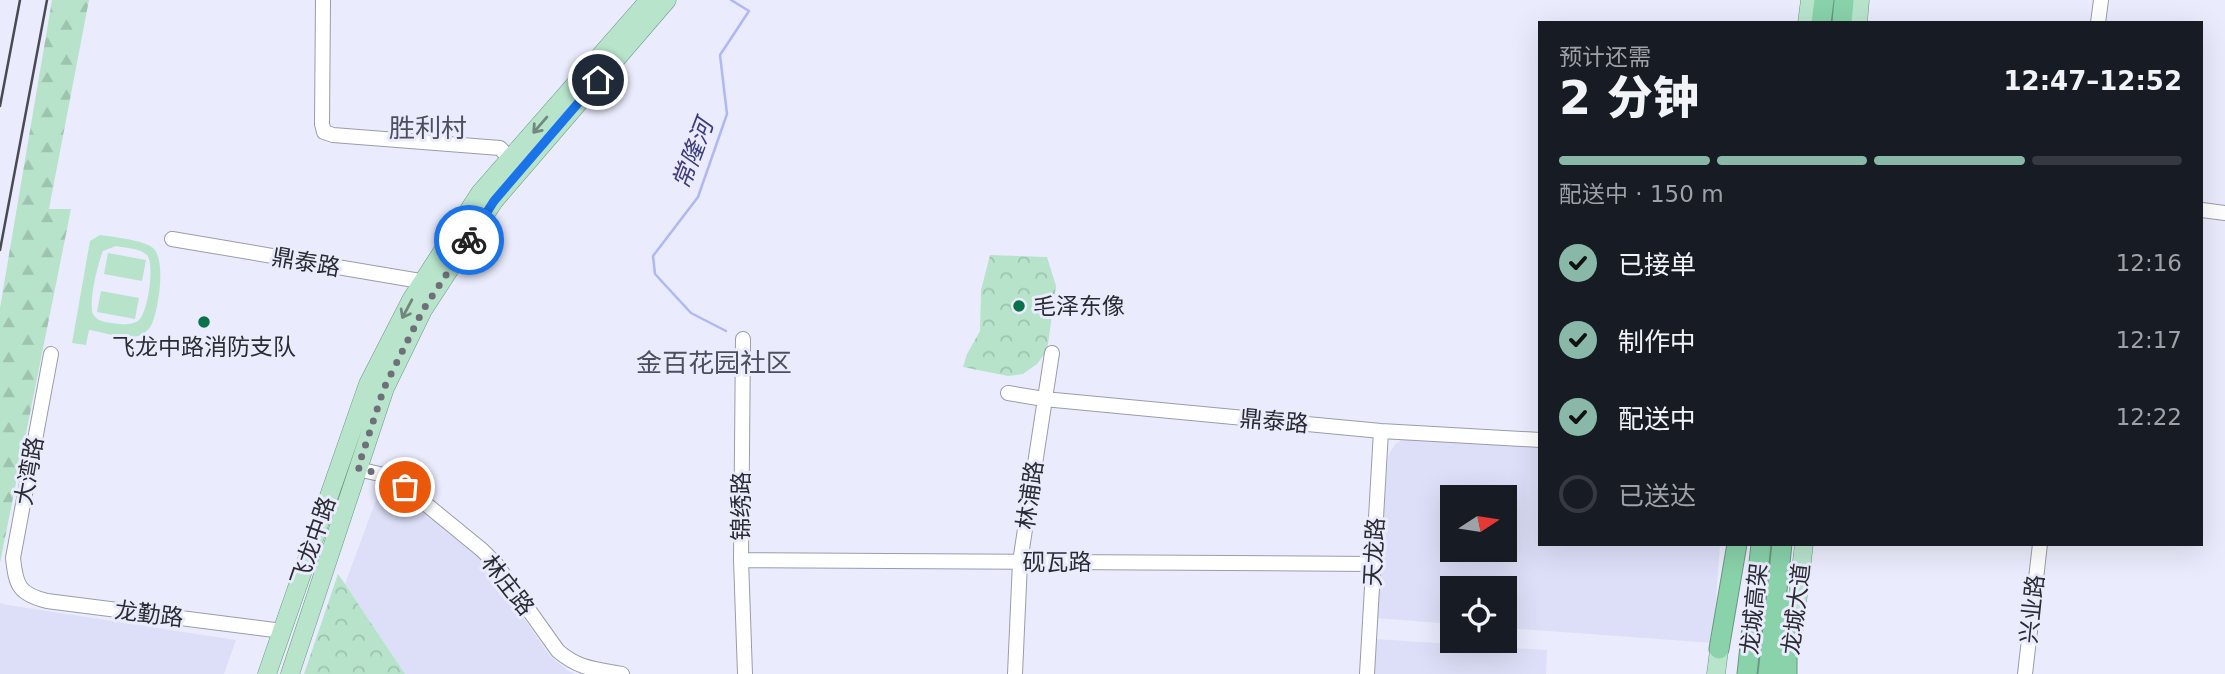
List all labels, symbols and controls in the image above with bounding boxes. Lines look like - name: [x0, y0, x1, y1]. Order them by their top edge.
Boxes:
- text: 预计还需: [1559, 44, 1651, 70]
- pin: [568, 50, 628, 110]
- icon: home: [579, 61, 617, 99]
- text: 12:47–12:52: [2003, 66, 2182, 96]
- text: 2 分钟: [1559, 71, 1699, 125]
- water label: 常隆河: [667, 112, 720, 193]
- district label: 胜利村: [389, 113, 467, 143]
- one-way arrow: [532, 116, 548, 134]
- text: 配送中 · 150 m: [1559, 181, 1724, 207]
- courier: [434, 205, 504, 275]
- icon: bike: [450, 221, 488, 259]
- street label: 鼎泰路: [270, 243, 342, 281]
- icon: check: [1559, 244, 1597, 282]
- text: 已接单: [1618, 250, 1696, 280]
- text: 12:16: [2116, 250, 2182, 276]
- place label: 毛泽东像: [1033, 293, 1125, 319]
- one-way arrow: [399, 298, 413, 319]
- marker: 毛泽东像: [1011, 298, 1027, 314]
- marker: 飞龙中路消防支队: [196, 314, 212, 330]
- icon: check: [1559, 321, 1597, 359]
- text: 制作中: [1618, 327, 1696, 357]
- text: 12:17: [2116, 327, 2182, 353]
- place label: 飞龙中路消防支队: [112, 334, 296, 360]
- district label: 金百花园社区: [636, 348, 792, 378]
- icon: check: [1559, 398, 1597, 436]
- text: 配送中: [1618, 404, 1696, 434]
- text: 12:22: [2116, 404, 2182, 430]
- street label: 鼎泰路: [1238, 405, 1310, 437]
- street label: 大湾路: [10, 435, 48, 507]
- pin: [375, 457, 435, 517]
- street label: 林浦路: [1012, 459, 1048, 531]
- icon: bag: [386, 468, 424, 506]
- street label: 锦绣路: [728, 472, 754, 541]
- text: 已送达: [1618, 481, 1696, 511]
- north arrow: [1440, 485, 1517, 562]
- map controls: [1440, 485, 1517, 653]
- street label: 飞龙中路: [286, 493, 340, 589]
- street label: 天龙路: [1359, 517, 1389, 587]
- street label: 砚瓦路: [1023, 549, 1092, 575]
- street label: 林庄路: [477, 550, 539, 620]
- street label: 龙城高架: [1736, 562, 1772, 656]
- street label: 龙城大道: [1777, 562, 1815, 656]
- street label: 兴业路: [2015, 573, 2049, 645]
- button: locate: [1440, 576, 1517, 653]
- street label: 龙勤路: [113, 597, 185, 631]

